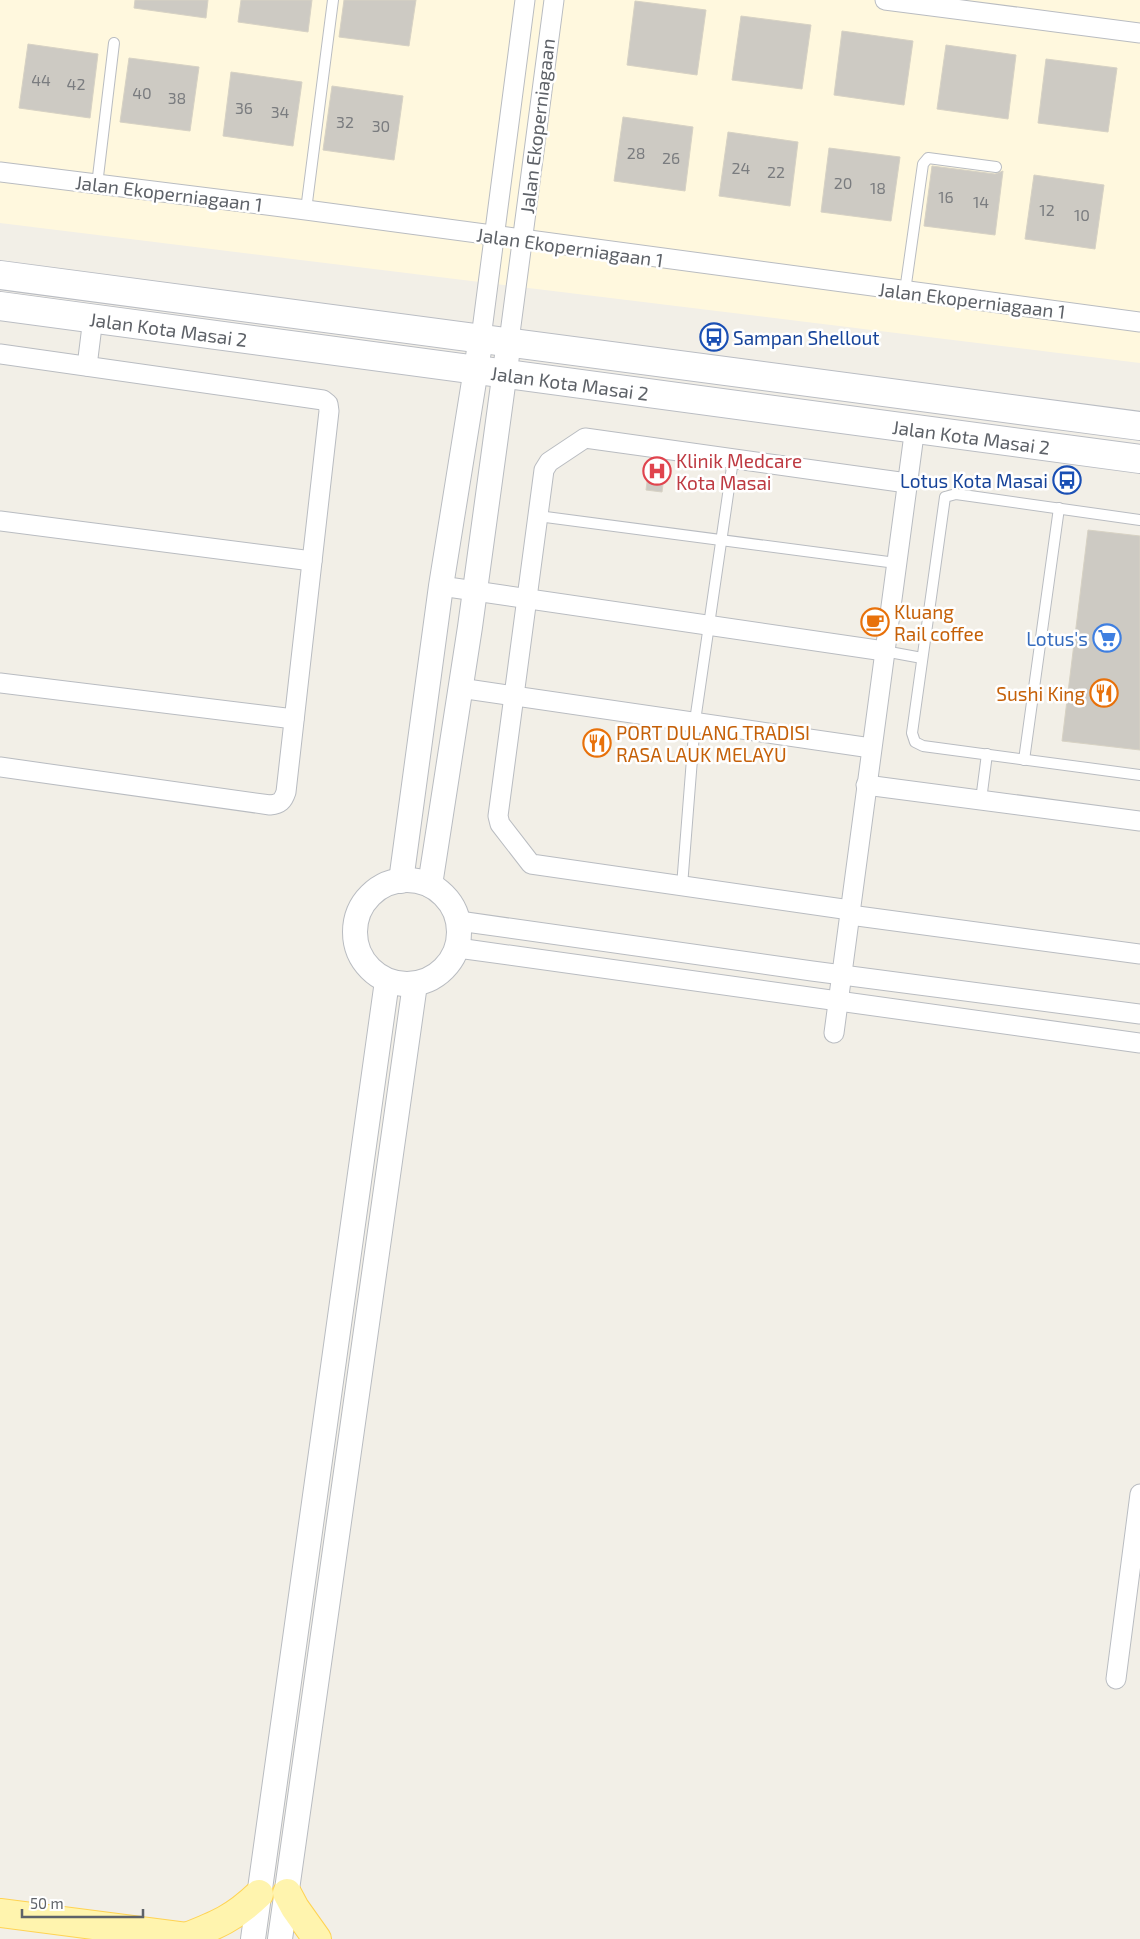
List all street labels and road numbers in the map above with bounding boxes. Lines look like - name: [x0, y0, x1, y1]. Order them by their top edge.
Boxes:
- street label: Jalan Ekoperniagaan: [515, 37, 559, 215]
- street label: Jalan Ekoperniagaan 1: [74, 170, 264, 216]
- street label: Jalan Ekoperniagaan 1: [475, 223, 665, 271]
- street label: Jalan Ekoperniagaan 1: [877, 277, 1067, 323]
- street label: Jalan Kota Masai 2: [88, 307, 249, 351]
- street label: Jalan Kota Masai 2: [490, 361, 650, 404]
- street label: Jalan Kota Masai 2: [891, 414, 1052, 458]

